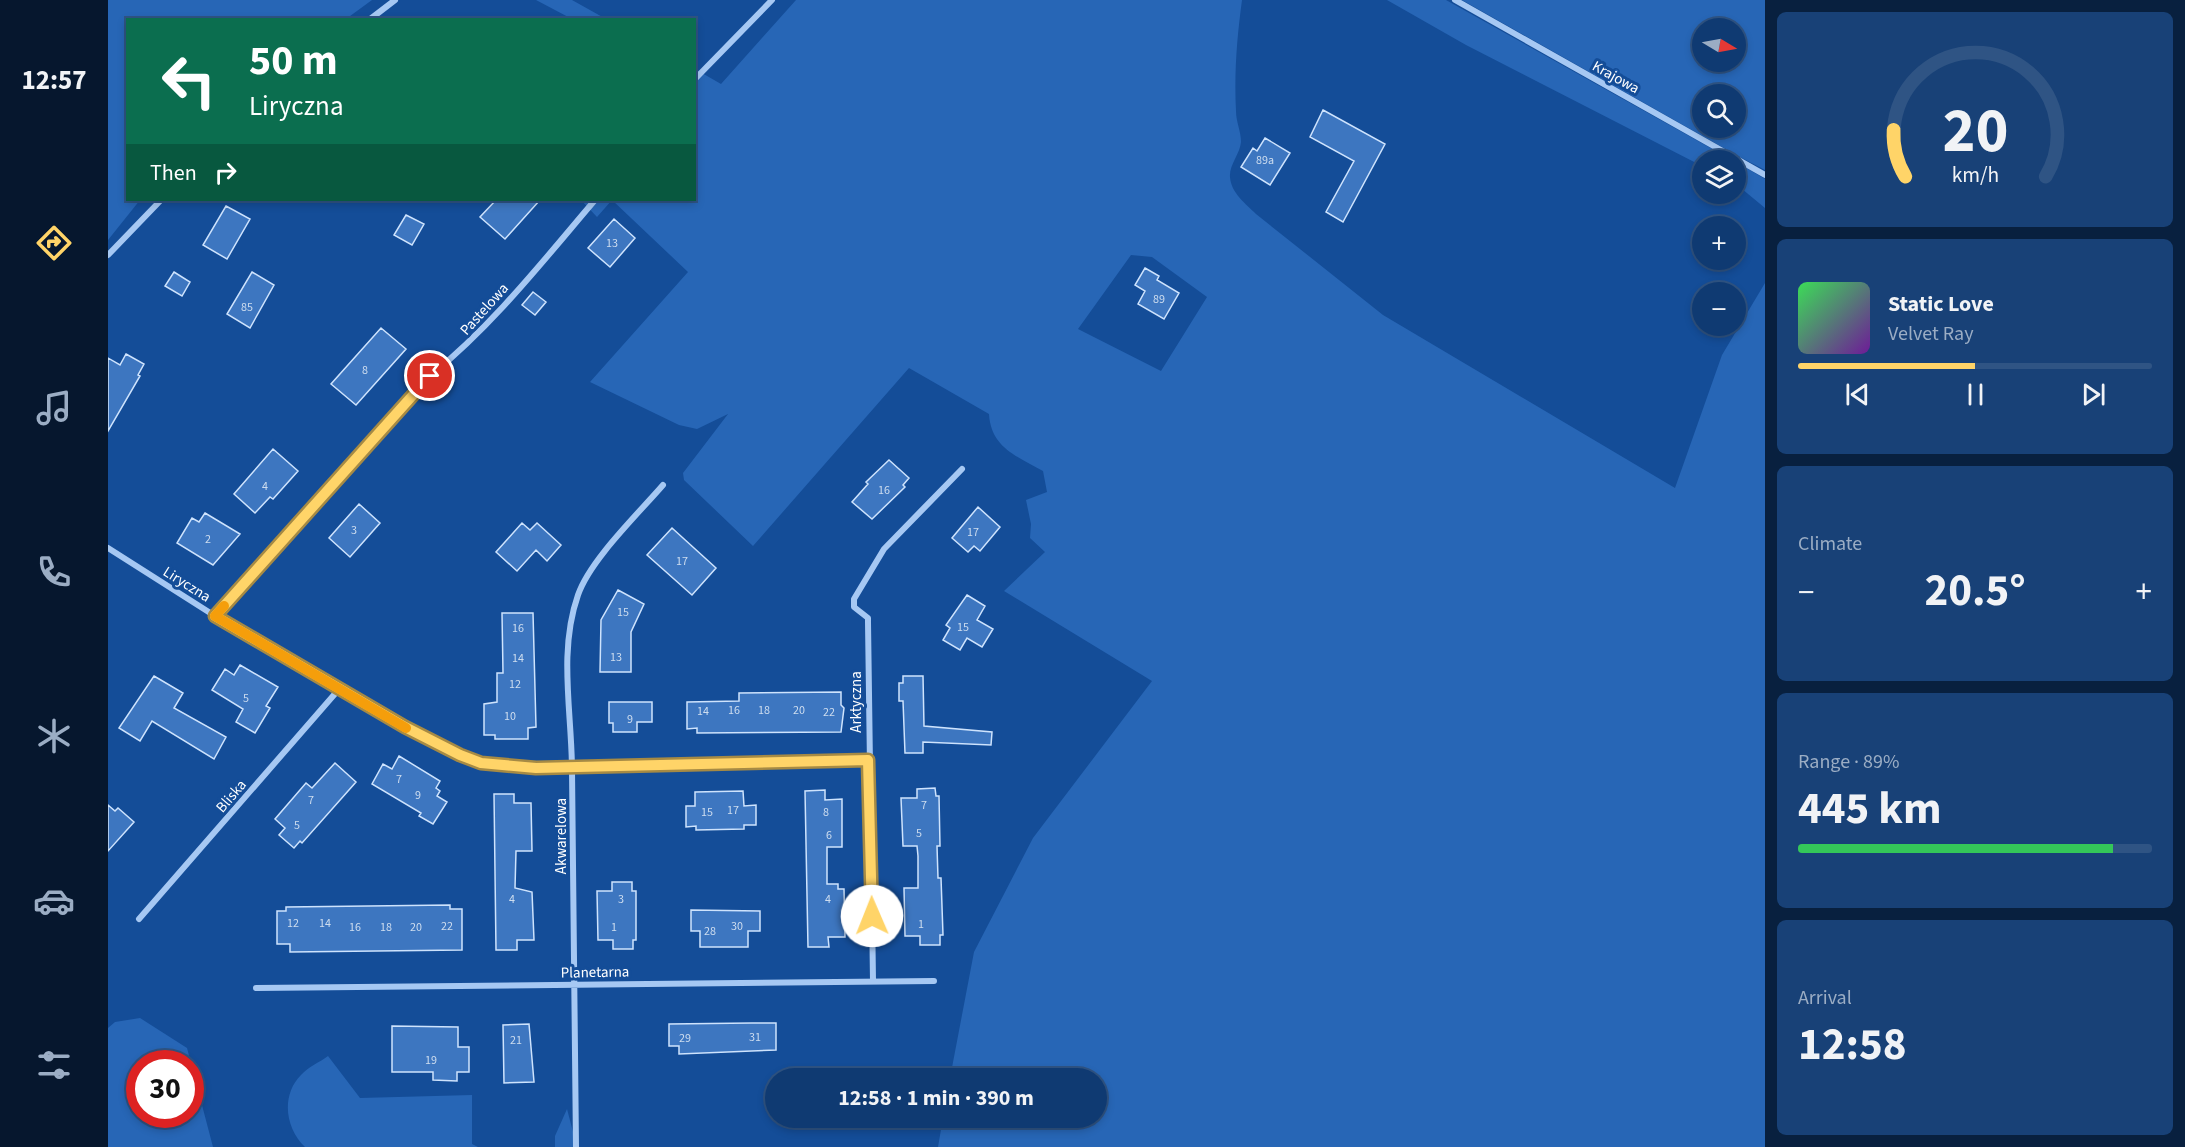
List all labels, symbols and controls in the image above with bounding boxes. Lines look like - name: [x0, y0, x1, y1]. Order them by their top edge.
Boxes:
- north arrow: [1692, 18, 1746, 72]
- map controls: [1692, 18, 1746, 336]
- text: 50 m: [249, 31, 338, 91]
- icon: left: [150, 42, 228, 120]
- street label: Krajowa: [1588, 56, 1643, 99]
- text: 12:57: [21, 61, 87, 100]
- button: search: [1692, 84, 1746, 138]
- text: Liryczna: [249, 87, 344, 126]
- text: 20: [1942, 87, 2008, 176]
- button: layers: [1692, 150, 1746, 204]
- house number: 89a: [1256, 152, 1274, 169]
- icon: right: [209, 156, 242, 189]
- text: Then: [150, 157, 197, 189]
- text: km/h: [1951, 160, 1999, 191]
- button: +: [1692, 216, 1746, 270]
- icon: directions: [33, 222, 75, 264]
- house number: 13: [606, 235, 618, 252]
- street label: Pastelowa: [455, 279, 514, 340]
- button: −: [1692, 282, 1746, 336]
- text: Static Love: [1888, 288, 1994, 320]
- house number: 89: [1153, 291, 1165, 308]
- house number: 85: [241, 299, 253, 316]
- text: Velvet Ray: [1888, 320, 1974, 348]
- pin: [404, 350, 455, 401]
- icon: arrive: [413, 359, 446, 392]
- house number: 8: [362, 362, 368, 379]
- icon: previous: [1841, 378, 1874, 411]
- icon: pause: [1959, 378, 1992, 411]
- icon: next: [2077, 378, 2110, 411]
- icon: music: [33, 387, 75, 429]
- house number: 4: [262, 478, 268, 495]
- house number: 16: [878, 482, 890, 499]
- house number: 3: [351, 522, 357, 539]
- house number: 17: [967, 524, 979, 541]
- text: Climate: [1798, 530, 1862, 558]
- house number: 2: [205, 531, 211, 548]
- icon: phone: [33, 551, 75, 593]
- house number: 17: [676, 553, 688, 570]
- text: 20.5°: [1924, 559, 2026, 623]
- street label: Liryczna: [159, 562, 215, 607]
- text: −: [1798, 569, 1814, 616]
- text: +: [2136, 569, 2152, 616]
- house number: 15: [617, 604, 629, 621]
- house number: 15: [957, 619, 969, 636]
- house number: 16: [512, 620, 524, 637]
- house number: 13: [610, 649, 622, 666]
- house number: 14: [512, 650, 524, 667]
- street label: Arktyczna: [846, 671, 867, 733]
- house number: 12: [509, 676, 521, 693]
- house number: 5: [243, 690, 249, 707]
- house number: 16: [728, 702, 740, 719]
- house number: 18: [758, 702, 770, 719]
- house number: 20: [793, 702, 805, 719]
- house number: 14: [697, 703, 709, 720]
- house number: 22: [823, 704, 835, 721]
- house number: 10: [504, 708, 516, 725]
- house number: 9: [627, 711, 633, 728]
- icon: climate: [33, 715, 75, 757]
- text: Range · 89%: [1798, 748, 1899, 776]
- house number: 7: [396, 771, 402, 788]
- street label: Bliska: [211, 775, 252, 817]
- text: 445 km: [1798, 777, 1942, 841]
- house number: 9: [415, 787, 421, 804]
- house number: 7: [308, 792, 314, 809]
- house number: 7: [921, 797, 927, 814]
- street label: Akwarelowa: [551, 798, 572, 874]
- house number: 17: [727, 802, 739, 819]
- house number: 15: [701, 804, 713, 821]
- house number: 8: [823, 804, 829, 821]
- house number: 5: [294, 817, 300, 834]
- house number: 5: [916, 825, 922, 842]
- house number: 6: [826, 827, 832, 844]
- icon: car: [33, 880, 75, 922]
- position arrow: [840, 884, 904, 948]
- house number: 4: [509, 891, 515, 908]
- house number: 3: [618, 891, 624, 908]
- house number: 4: [825, 891, 831, 908]
- house number: 12: [287, 915, 299, 932]
- house number: 14: [319, 915, 331, 932]
- house number: 1: [918, 916, 924, 933]
- house number: 22: [441, 918, 453, 935]
- house number: 30: [731, 918, 743, 935]
- house number: 16: [349, 919, 361, 936]
- house number: 18: [380, 919, 392, 936]
- house number: 20: [410, 919, 422, 936]
- house number: 1: [611, 919, 617, 936]
- house number: 28: [704, 923, 716, 940]
- street label: Planetarna: [561, 961, 630, 984]
- text: Arrival: [1798, 984, 1852, 1012]
- text: 12:58: [1798, 1013, 1907, 1077]
- house number: 31: [749, 1029, 761, 1046]
- house number: 29: [679, 1030, 691, 1047]
- house number: 21: [510, 1032, 522, 1049]
- icon: filters: [33, 1044, 75, 1086]
- speed limit sign: 30: [126, 1050, 204, 1128]
- house number: 19: [425, 1052, 437, 1069]
- text: 12:58 · 1 min · 390 m: [838, 1082, 1034, 1114]

